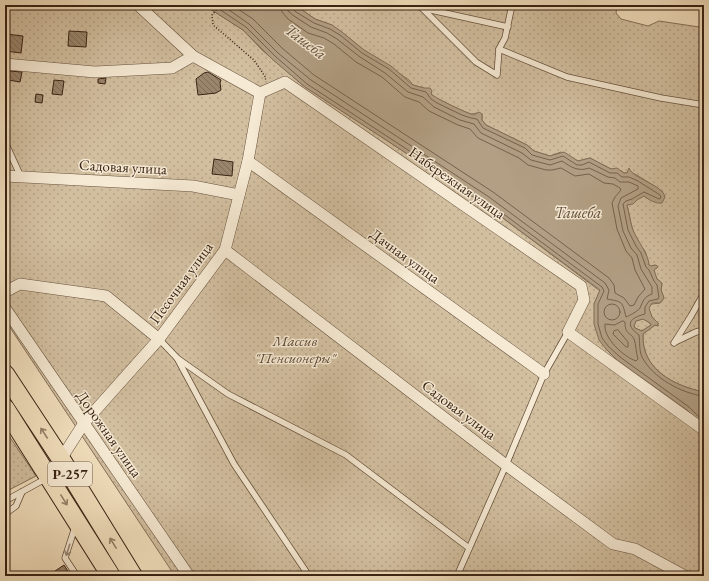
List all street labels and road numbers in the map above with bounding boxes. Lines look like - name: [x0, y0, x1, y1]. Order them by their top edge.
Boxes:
- street label: Набережная улица: [405, 142, 509, 223]
- street label: Садовая улица: [79, 155, 167, 178]
- street label: Дачная улица: [367, 224, 444, 287]
- street label: Песочная улица: [145, 238, 217, 327]
- street label: Садовая улица: [418, 376, 500, 444]
- street label: Дорожная улица: [72, 387, 146, 481]
- road number: Р-257: [48, 462, 92, 486]

